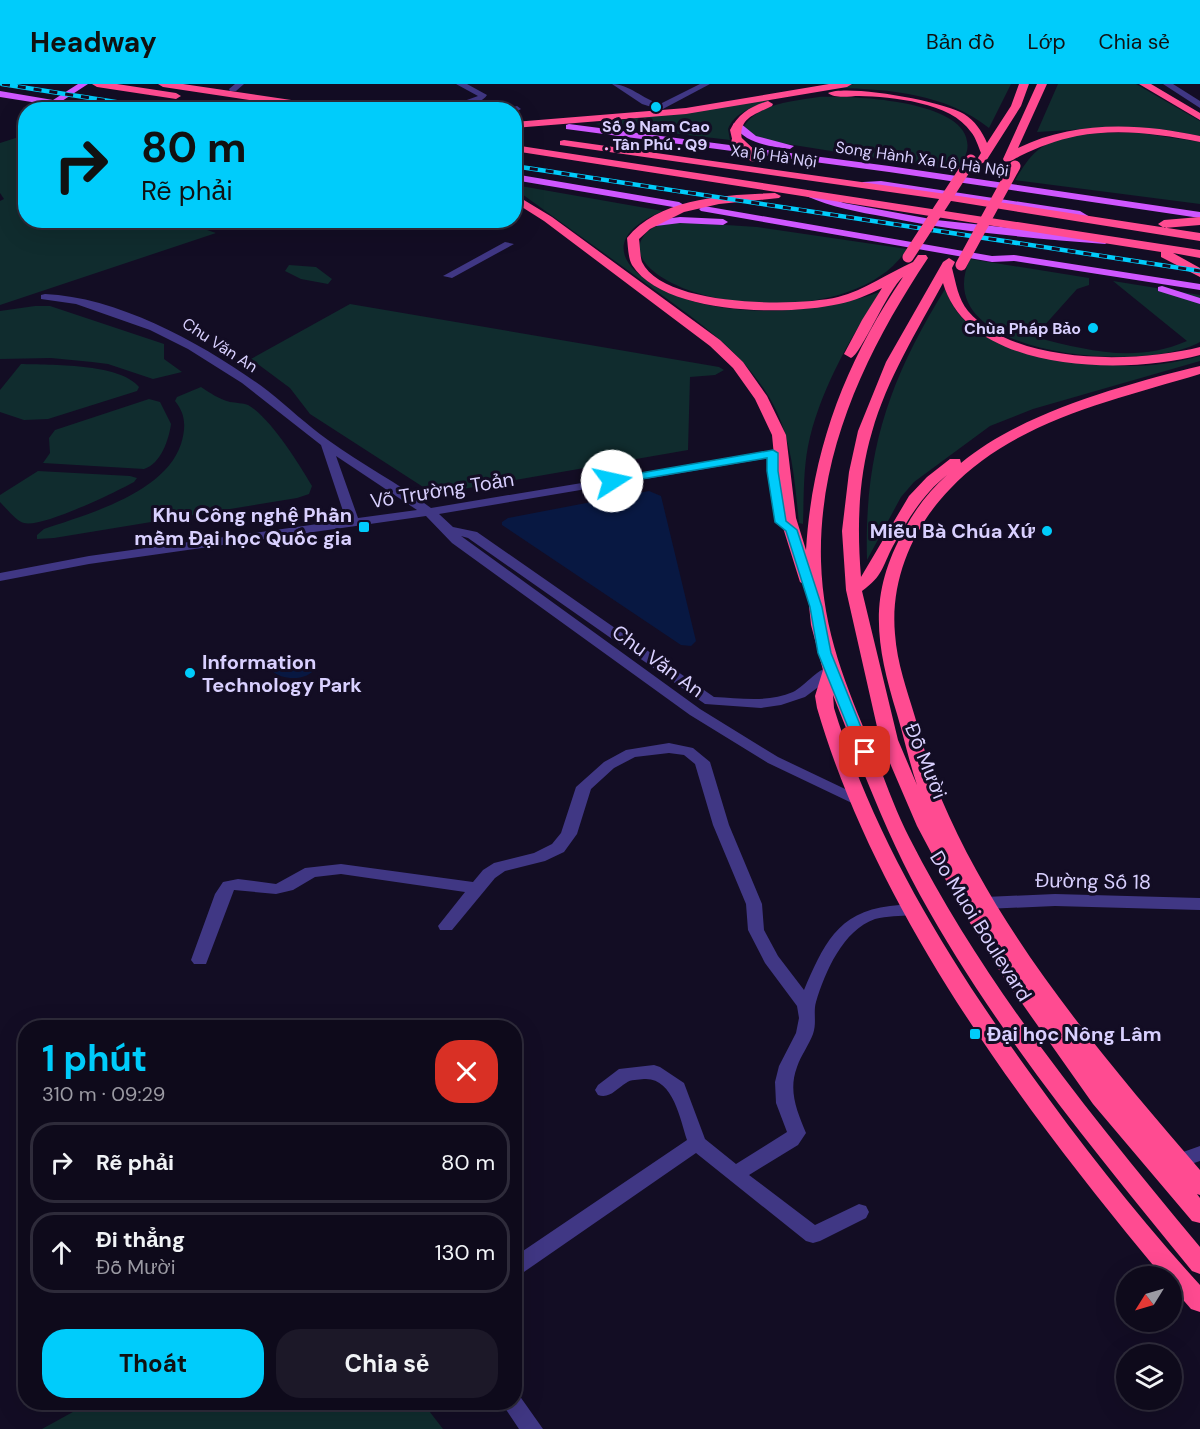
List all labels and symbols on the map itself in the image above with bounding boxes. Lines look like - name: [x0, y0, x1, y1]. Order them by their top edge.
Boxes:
- marker: Số 9 Nam Cao . Tân Phú . Q9: [649, 100, 663, 114]
- place label: Số 9 Nam Cao . Tân Phú . Q9: [602, 116, 710, 155]
- street label: Song Hành Xa Lộ Hà Nội: [834, 136, 1010, 182]
- street label: Xa lộ Hà Nội: [730, 140, 818, 172]
- street label: Chu Văn An: [178, 313, 262, 377]
- place label: Chùa Pháp Bảo: [964, 318, 1081, 339]
- marker: Chùa Pháp Bảo: [1086, 321, 1100, 335]
- position arrow: [580, 449, 644, 513]
- street label: Võ Trường Toản: [368, 466, 516, 514]
- place label: Khu Công nghệ Phần mềm Đại học Quốc gia: [134, 502, 352, 551]
- place label: Miễu Bà Chúa Xứ: [870, 518, 1036, 544]
- marker: Khu Công nghệ Phần mềm Đại học Quốc gia: [357, 520, 371, 534]
- marker: Miễu Bà Chúa Xứ: [1040, 524, 1054, 538]
- street label: Chu Văn An: [607, 619, 709, 703]
- place label: Information Technology Park: [202, 649, 362, 698]
- marker: Information Technology Park: [183, 666, 197, 680]
- street label: Đỗ Mười: [899, 719, 953, 803]
- pin: [839, 726, 890, 777]
- street label: Do Muoi Boulevard: [924, 846, 1038, 1006]
- street label: Đường Số 18: [1035, 867, 1151, 895]
- place label: Đại học Nông Lâm: [987, 1021, 1162, 1047]
- marker: Đại học Nông Lâm: [968, 1027, 982, 1041]
- north arrow: [1116, 1266, 1182, 1332]

